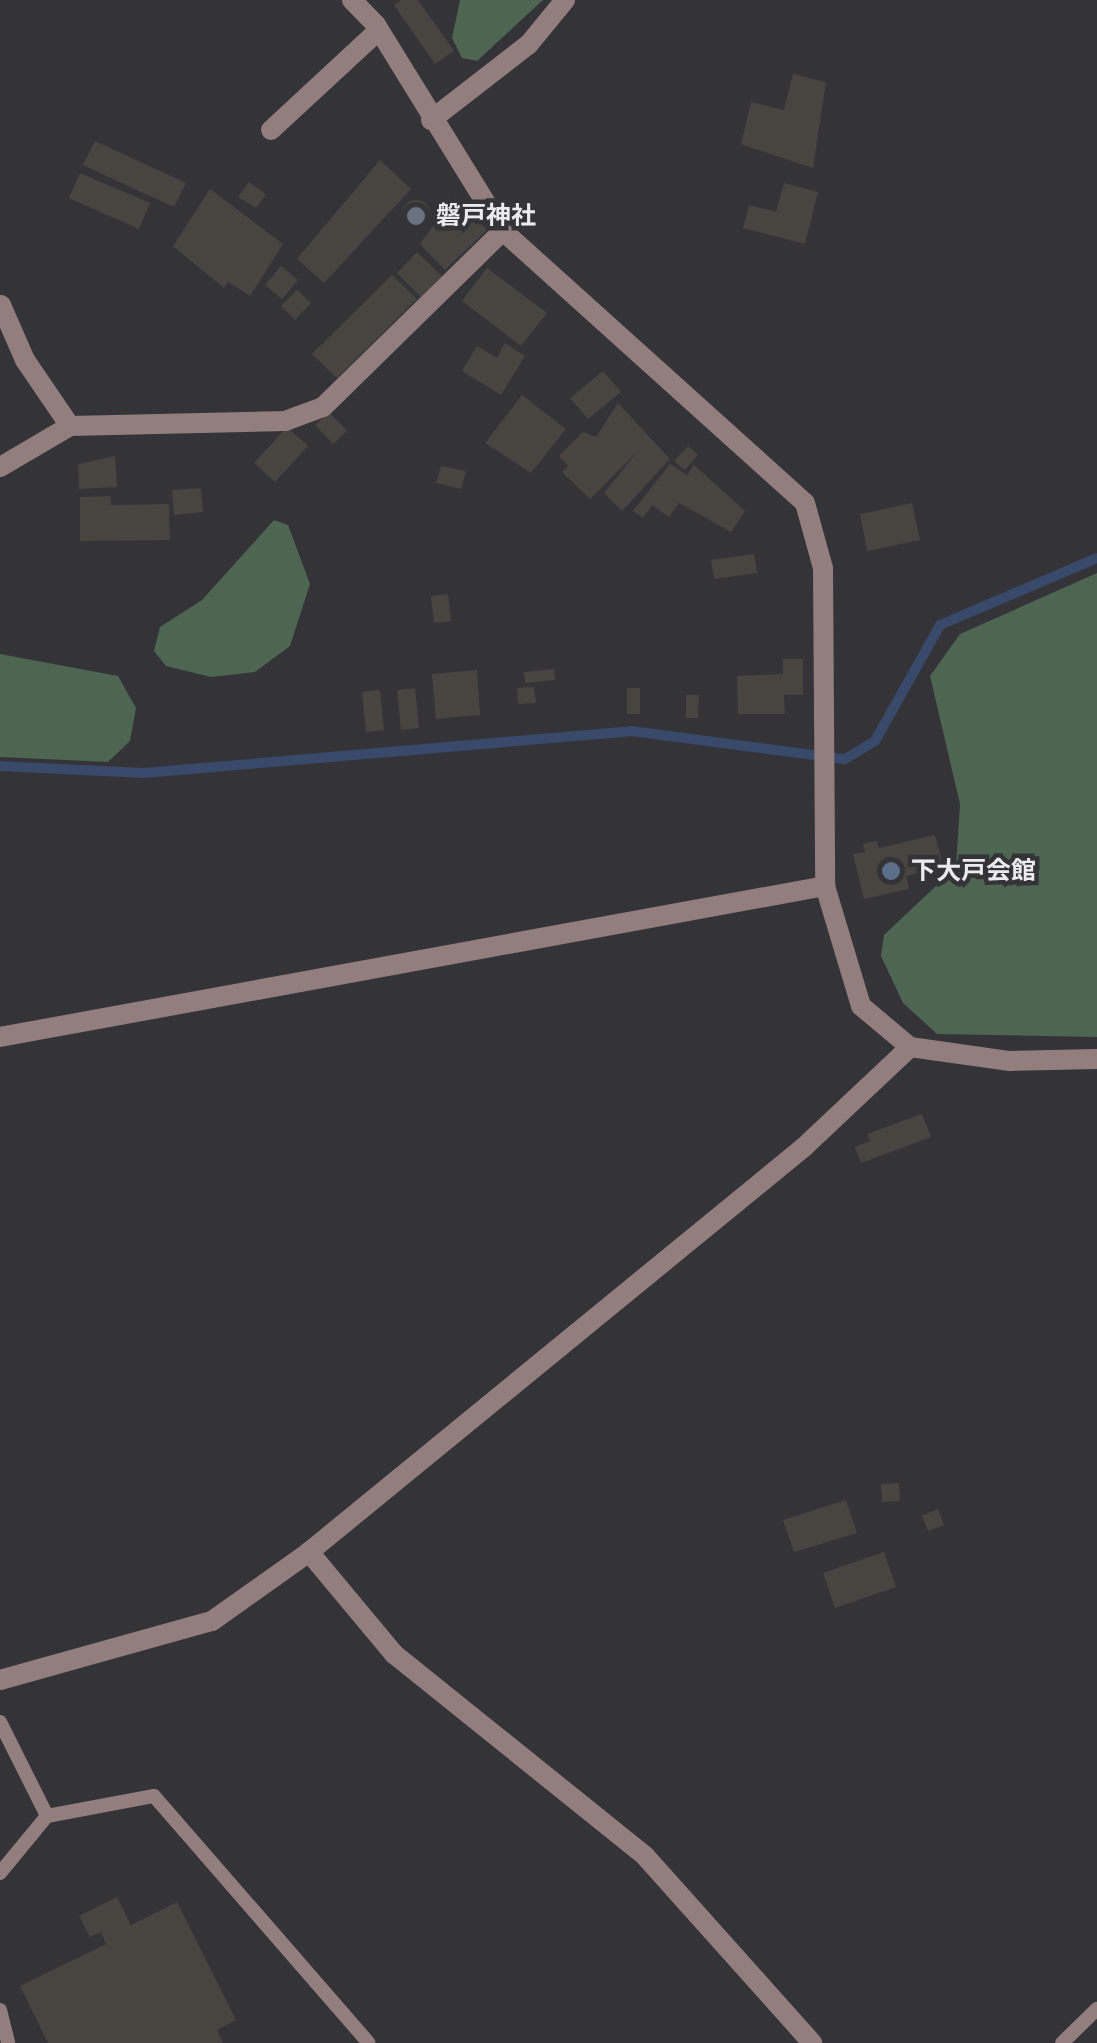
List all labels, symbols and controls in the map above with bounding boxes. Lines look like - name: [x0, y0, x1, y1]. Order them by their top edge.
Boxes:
- place label: 磐戸神社: [436, 201, 536, 231]
- marker: 磐戸神社: [405, 205, 427, 227]
- place label: 下大戸会館: [911, 856, 1036, 886]
- marker: 下大戸会館: [880, 860, 902, 882]

